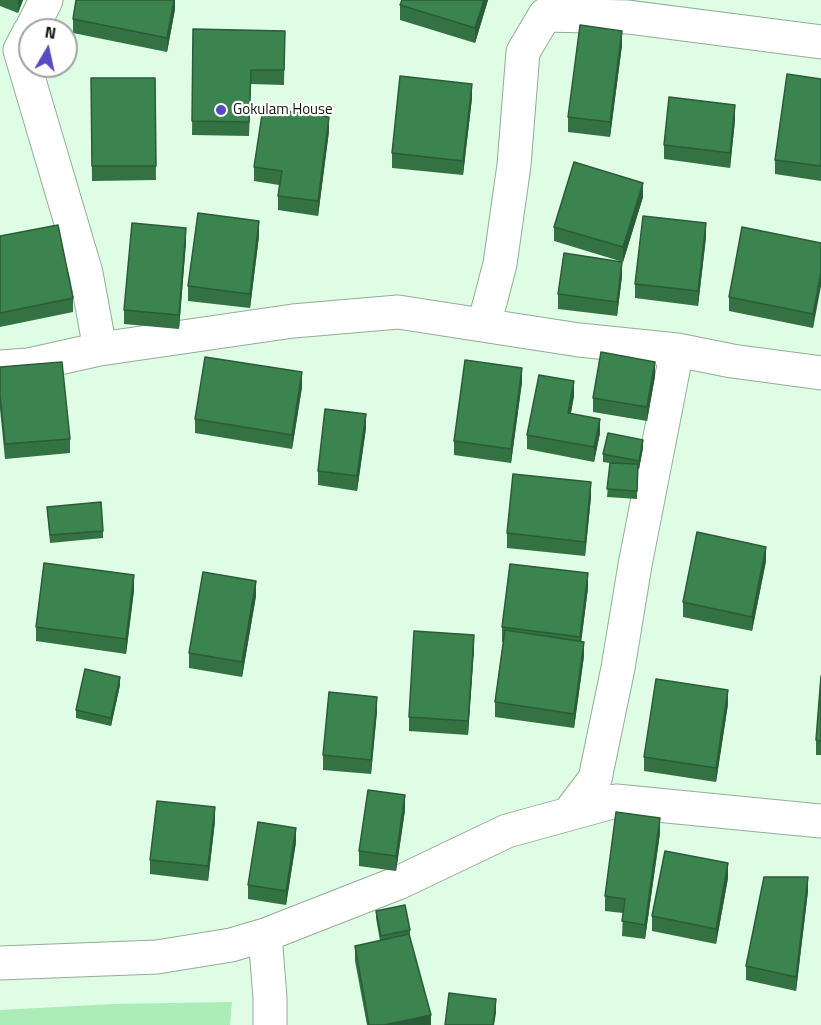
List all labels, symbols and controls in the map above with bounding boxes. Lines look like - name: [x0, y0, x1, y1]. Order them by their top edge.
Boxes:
- north arrow: [18, 18, 78, 78]
- text: N: [43, 19, 58, 45]
- place label: Gokulam House: [233, 101, 333, 119]
- marker: Gokulam House: [214, 103, 228, 117]

